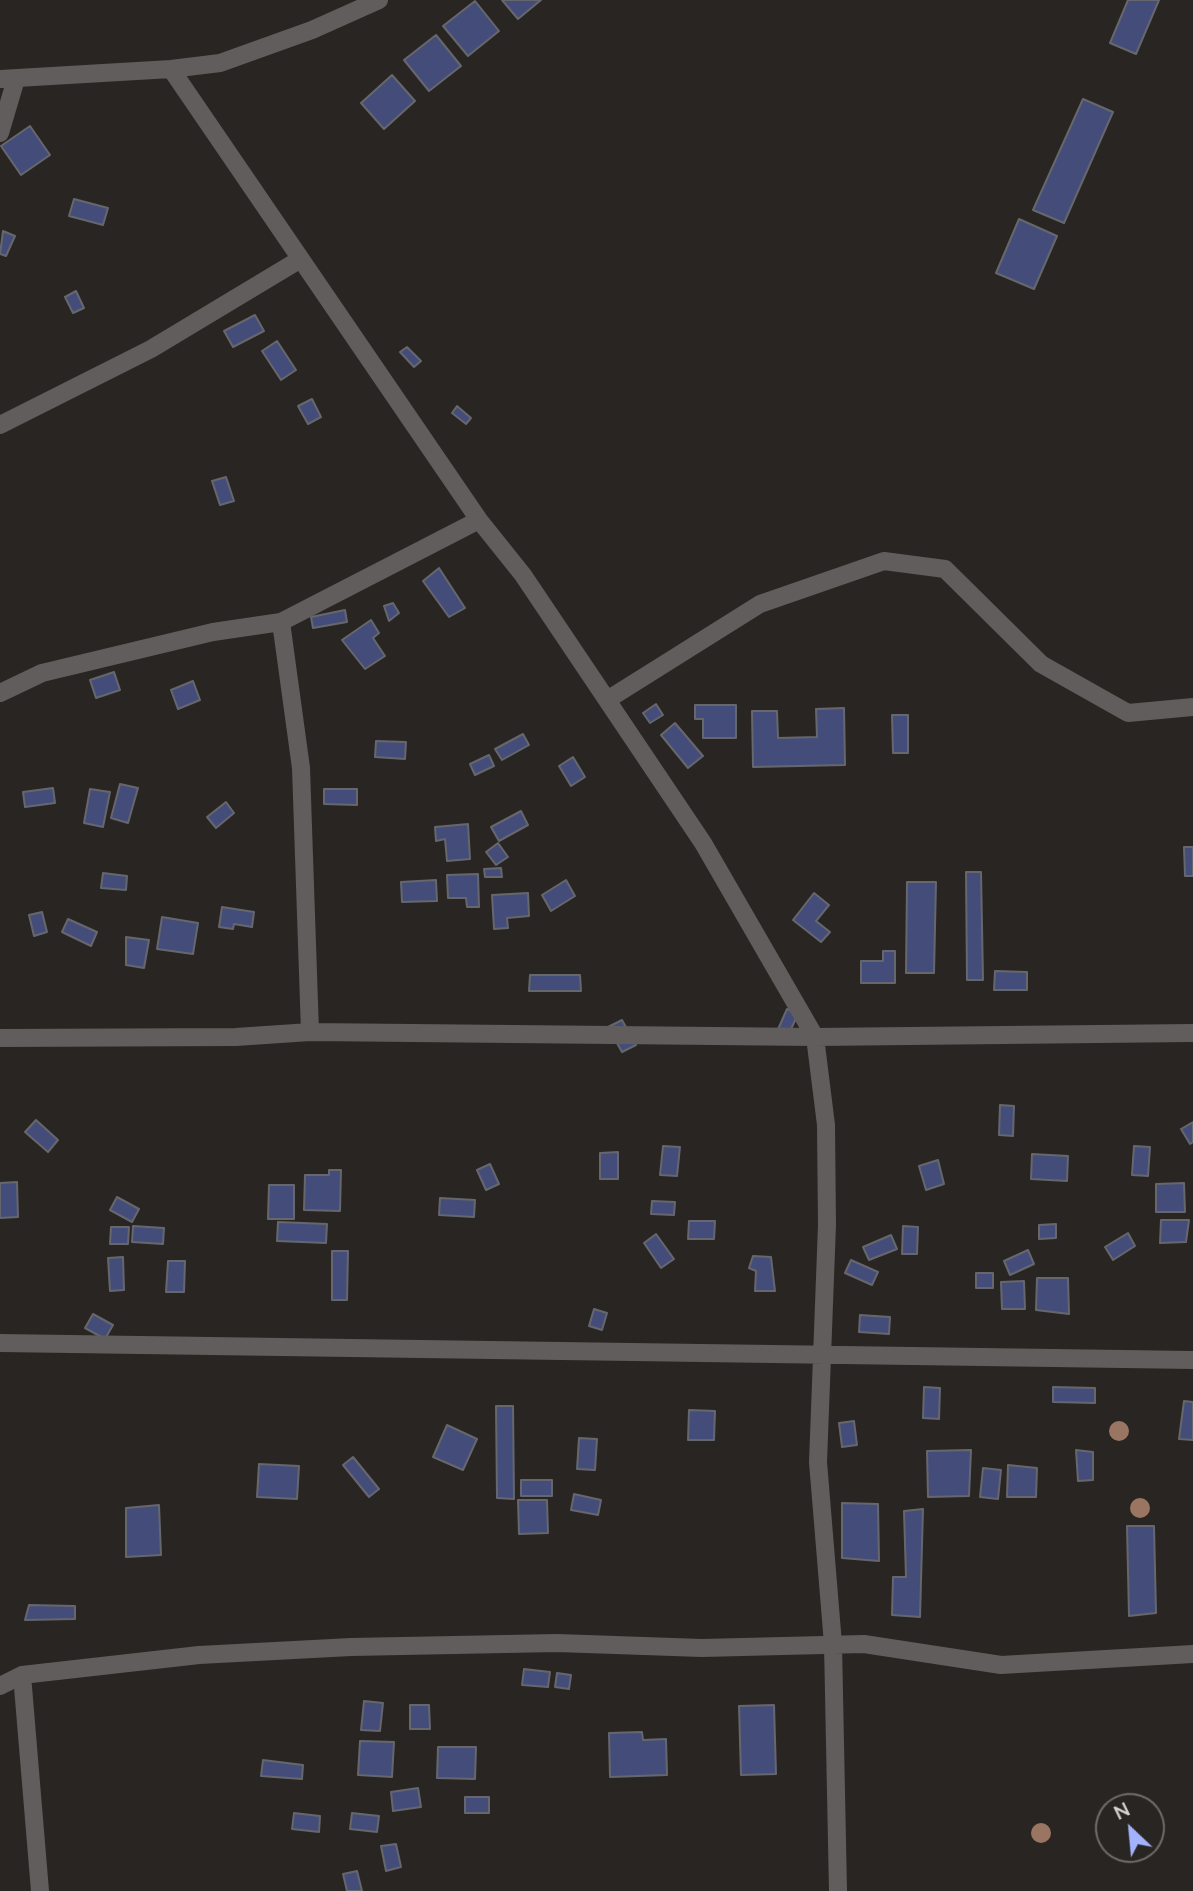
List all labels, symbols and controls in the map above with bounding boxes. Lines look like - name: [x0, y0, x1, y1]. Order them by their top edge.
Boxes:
- north arrow: [1095, 1793, 1165, 1863]
- text: N: [1110, 1797, 1133, 1824]

